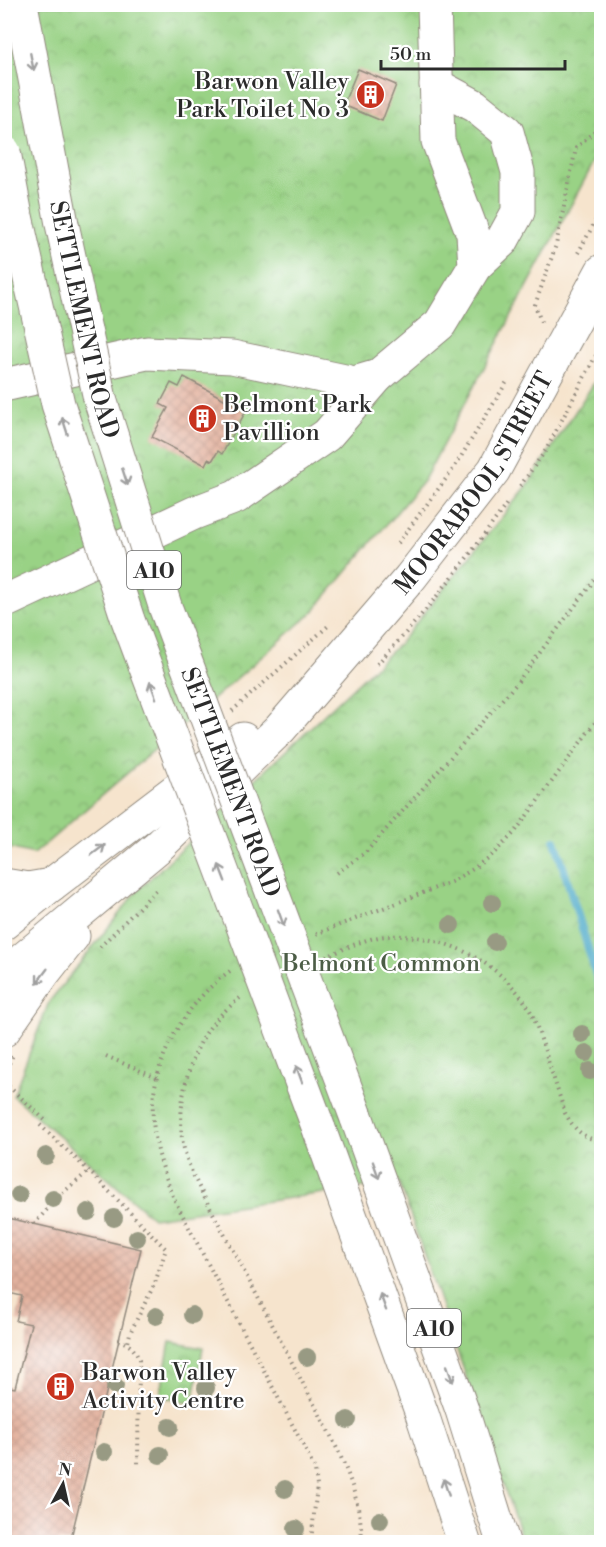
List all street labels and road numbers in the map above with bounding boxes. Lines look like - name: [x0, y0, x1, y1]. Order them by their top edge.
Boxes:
- street label: SETTLEMENT ROAD: [42, 199, 126, 443]
- street label: MOORABOOL STREET: [388, 367, 560, 601]
- road number: A10: [127, 551, 181, 589]
- street label: SETTLEMENT ROAD: [173, 664, 287, 902]
- road number: A10: [407, 1309, 461, 1347]

